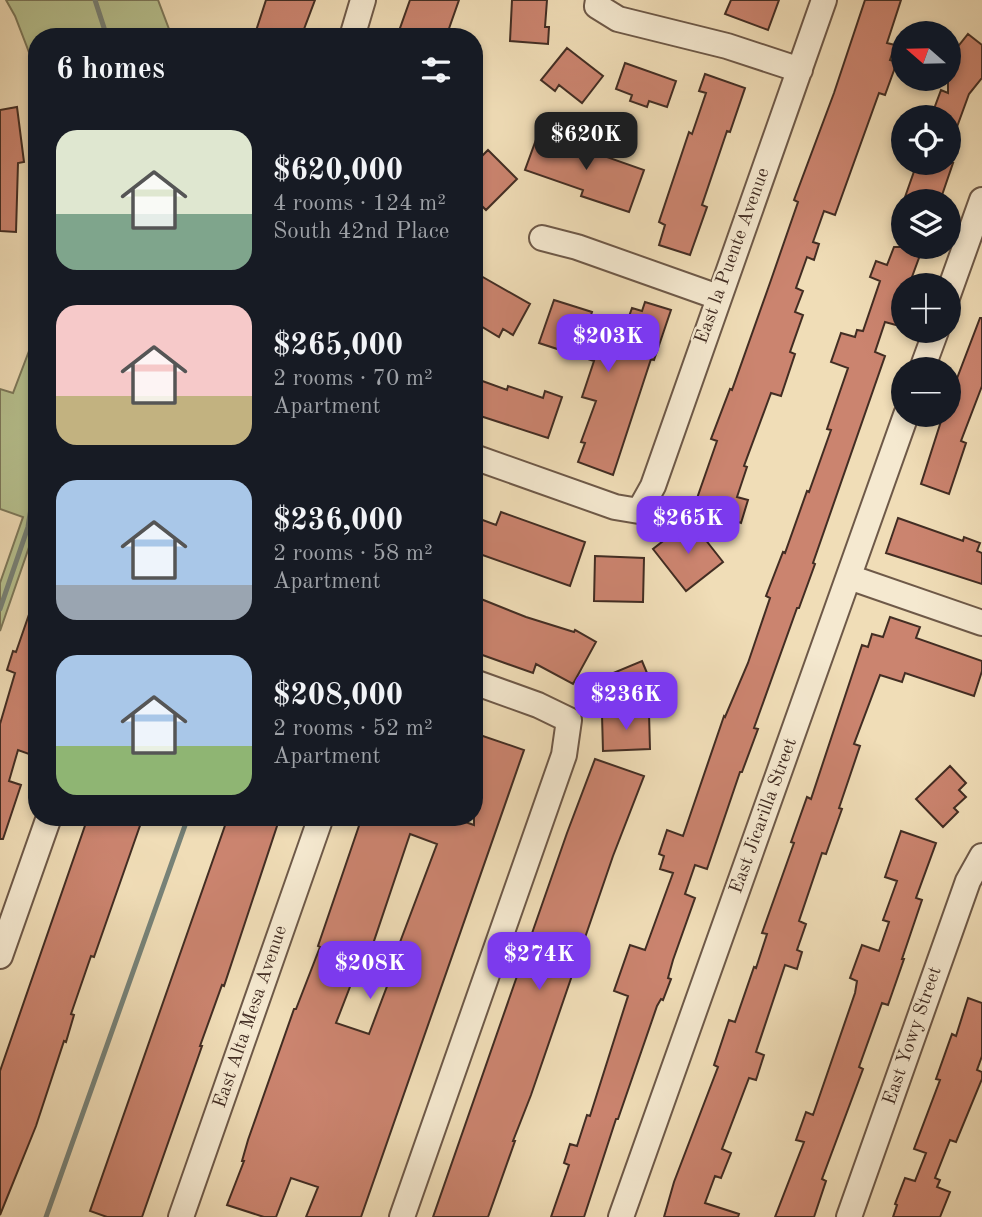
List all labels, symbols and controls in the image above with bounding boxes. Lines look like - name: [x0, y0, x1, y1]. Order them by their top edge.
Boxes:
- north arrow: [891, 21, 961, 91]
- map controls: [891, 21, 961, 427]
- icon: filters: [417, 51, 455, 89]
- text: 6 homes: [56, 55, 165, 85]
- button: locate: [891, 105, 961, 175]
- pin: $620K: [537, 113, 635, 172]
- text: $620K: [550, 123, 622, 146]
- text: $620,000: [273, 156, 403, 186]
- icon: home: [112, 158, 196, 242]
- street label: East la Puente Avenue: [692, 166, 774, 346]
- button: layers: [891, 189, 961, 259]
- text: 4 rooms · 124 m²: [273, 192, 446, 215]
- text: South 42nd Place: [273, 220, 449, 243]
- button: +: [891, 273, 961, 343]
- pin: $203K: [559, 314, 657, 374]
- text: $203K: [572, 325, 644, 348]
- text: $265,000: [273, 331, 403, 361]
- icon: home: [112, 333, 196, 417]
- button: −: [891, 357, 961, 427]
- text: 2 rooms · 70 m²: [273, 367, 433, 390]
- text: Apartment: [273, 395, 381, 418]
- pin: $265K: [639, 496, 737, 556]
- text: $236,000: [273, 506, 403, 536]
- text: $265K: [652, 507, 724, 530]
- icon: home: [112, 508, 196, 592]
- text: 2 rooms · 58 m²: [273, 542, 433, 565]
- text: Apartment: [273, 570, 381, 593]
- pin: $236K: [577, 672, 675, 732]
- text: $208,000: [273, 681, 403, 711]
- icon: home: [112, 683, 196, 767]
- text: $236K: [590, 683, 662, 706]
- text: 2 rooms · 52 m²: [273, 717, 433, 740]
- street label: East Jicarilla Street: [727, 736, 801, 896]
- text: Apartment: [273, 745, 381, 768]
- street label: East Alta Mesa Avenue: [211, 923, 291, 1111]
- pin: $274K: [490, 932, 588, 992]
- pin: $208K: [321, 942, 419, 1001]
- text: $274K: [503, 943, 575, 966]
- text: $208K: [334, 952, 406, 975]
- street label: East Yowy Street: [880, 964, 946, 1108]

